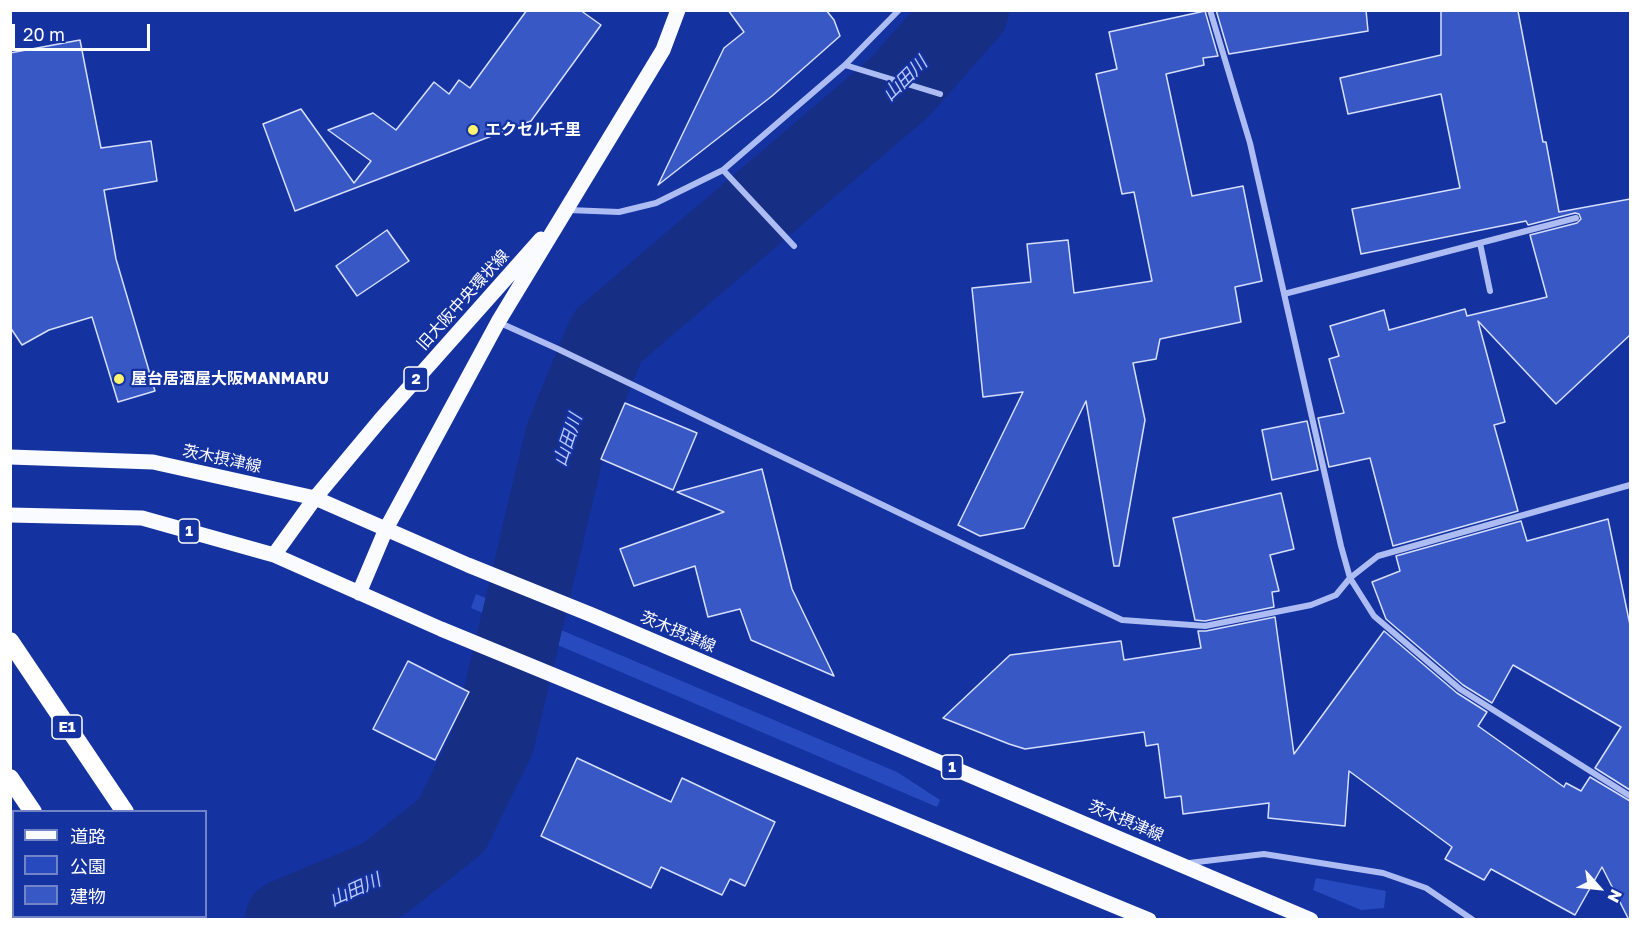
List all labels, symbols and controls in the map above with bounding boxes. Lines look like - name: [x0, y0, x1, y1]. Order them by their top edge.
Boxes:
- scale bar: [15, 12, 153, 50]
- text: 20 m: [23, 23, 65, 45]
- water label: 山田川: [878, 52, 932, 106]
- place label: エクセル千里: [485, 120, 581, 140]
- marker: エクセル千里: [466, 123, 480, 137]
- street label: 旧大阪中央環状線: [413, 246, 513, 354]
- road number: 2: [404, 367, 428, 391]
- place label: 屋台居酒屋大阪MANMARU: [131, 369, 329, 389]
- marker: 屋台居酒屋大阪MANMARU: [112, 372, 126, 386]
- water label: 山田川: [549, 411, 587, 469]
- street label: 茨木摂津線: [181, 441, 263, 477]
- road number: 1: [178, 519, 200, 543]
- street label: 茨木摂津線: [637, 608, 719, 656]
- road number: E1: [52, 715, 82, 739]
- road number: 1: [942, 755, 962, 779]
- street label: 茨木摂津線: [1085, 797, 1167, 845]
- legend: [12, 810, 207, 918]
- text: 道路: [70, 825, 106, 847]
- text: 公園: [70, 855, 106, 877]
- north arrow: [1569, 858, 1629, 918]
- water label: 山田川: [326, 869, 384, 911]
- text: 建物: [70, 885, 106, 907]
- text: N: [1603, 886, 1627, 906]

